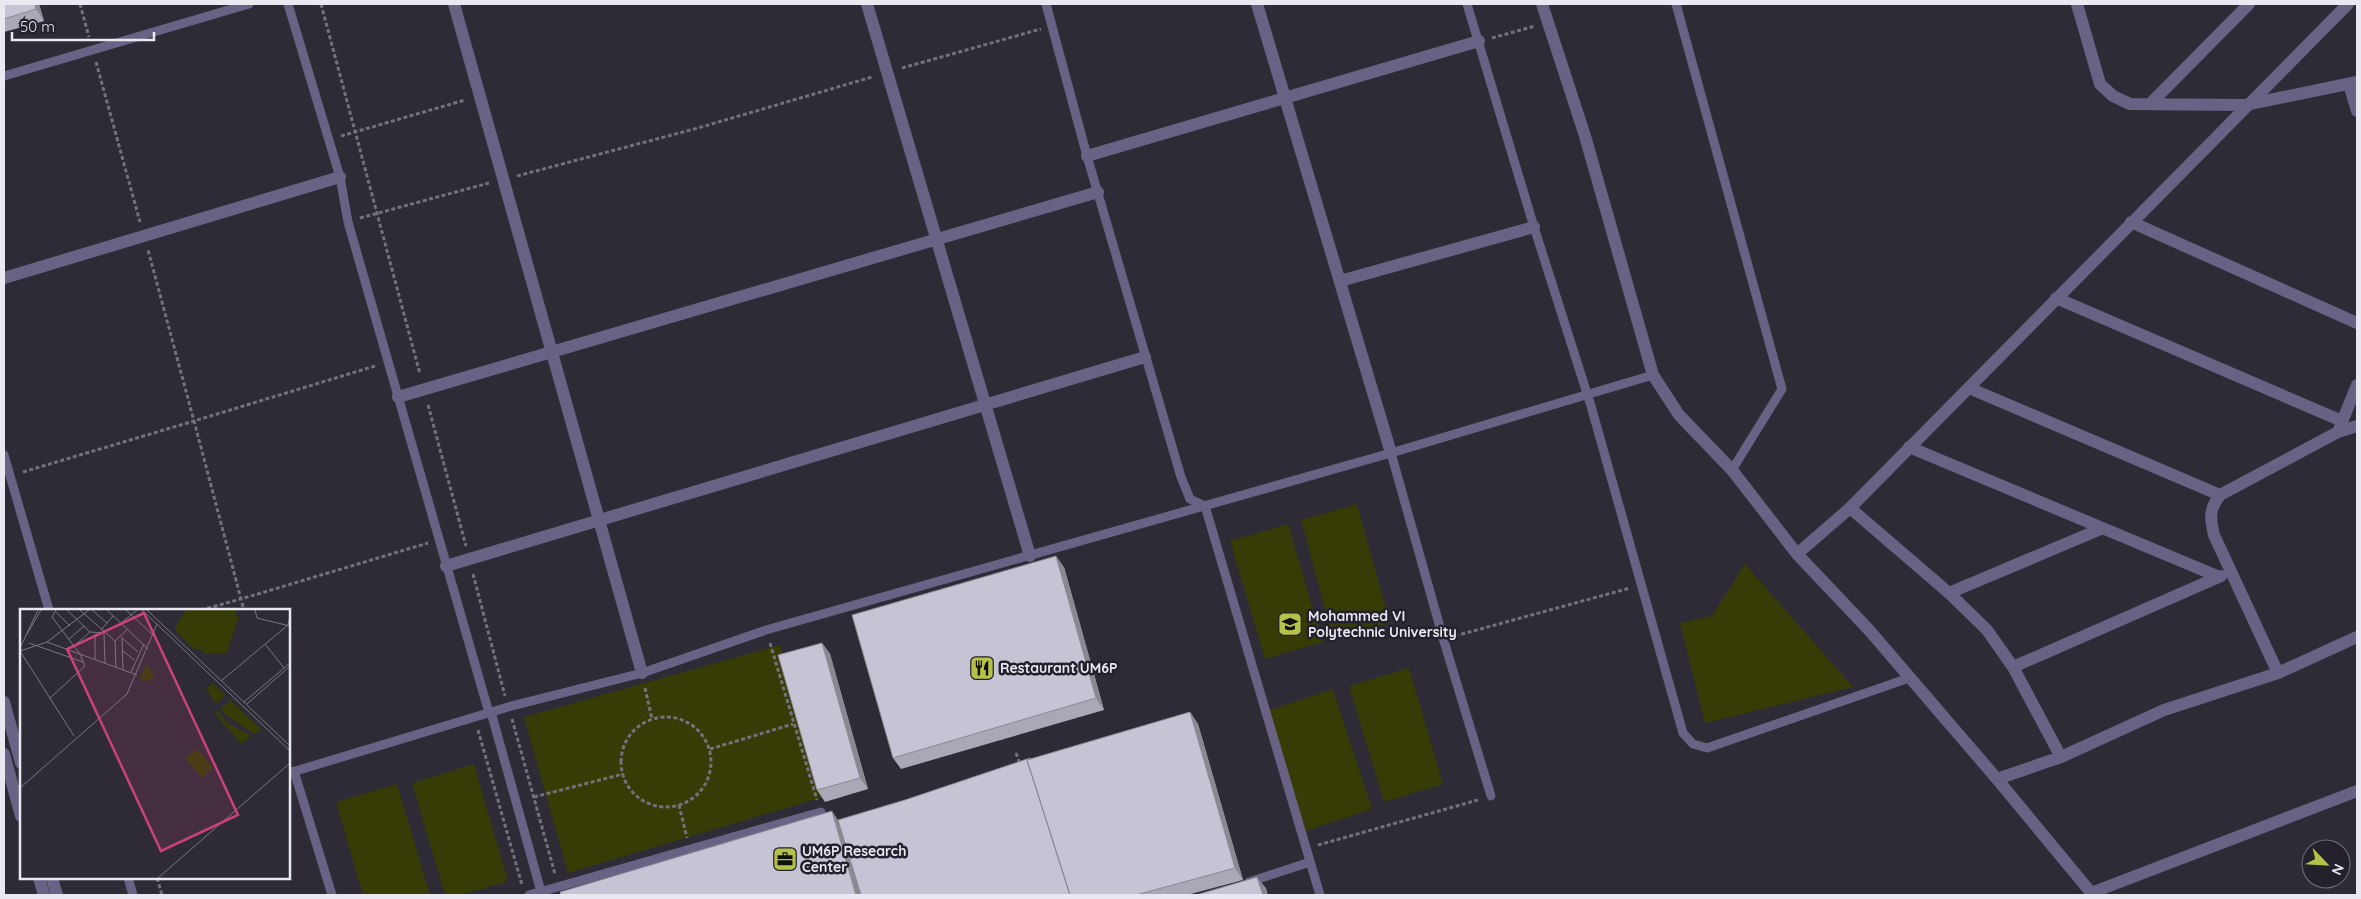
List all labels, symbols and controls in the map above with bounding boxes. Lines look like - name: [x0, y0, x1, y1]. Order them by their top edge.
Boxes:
- scale bar: [12, 10, 155, 42]
- text: 50 m: [20, 17, 55, 36]
- place label: Mohammed VI Polytechnic University: [1308, 607, 1457, 641]
- inset map: [20, 609, 290, 879]
- school or university icon: Mohammed VI Polytechnic University: [1277, 611, 1303, 637]
- restaurant icon: Restaurant UM6P: [969, 655, 995, 681]
- place label: Restaurant UM6P: [1000, 659, 1117, 677]
- north arrow: [2301, 839, 2351, 889]
- place label: UM6P Research Center: [802, 842, 906, 876]
- office icon: UM6P Research Center: [772, 846, 798, 872]
- text: N: [2327, 861, 2348, 878]

